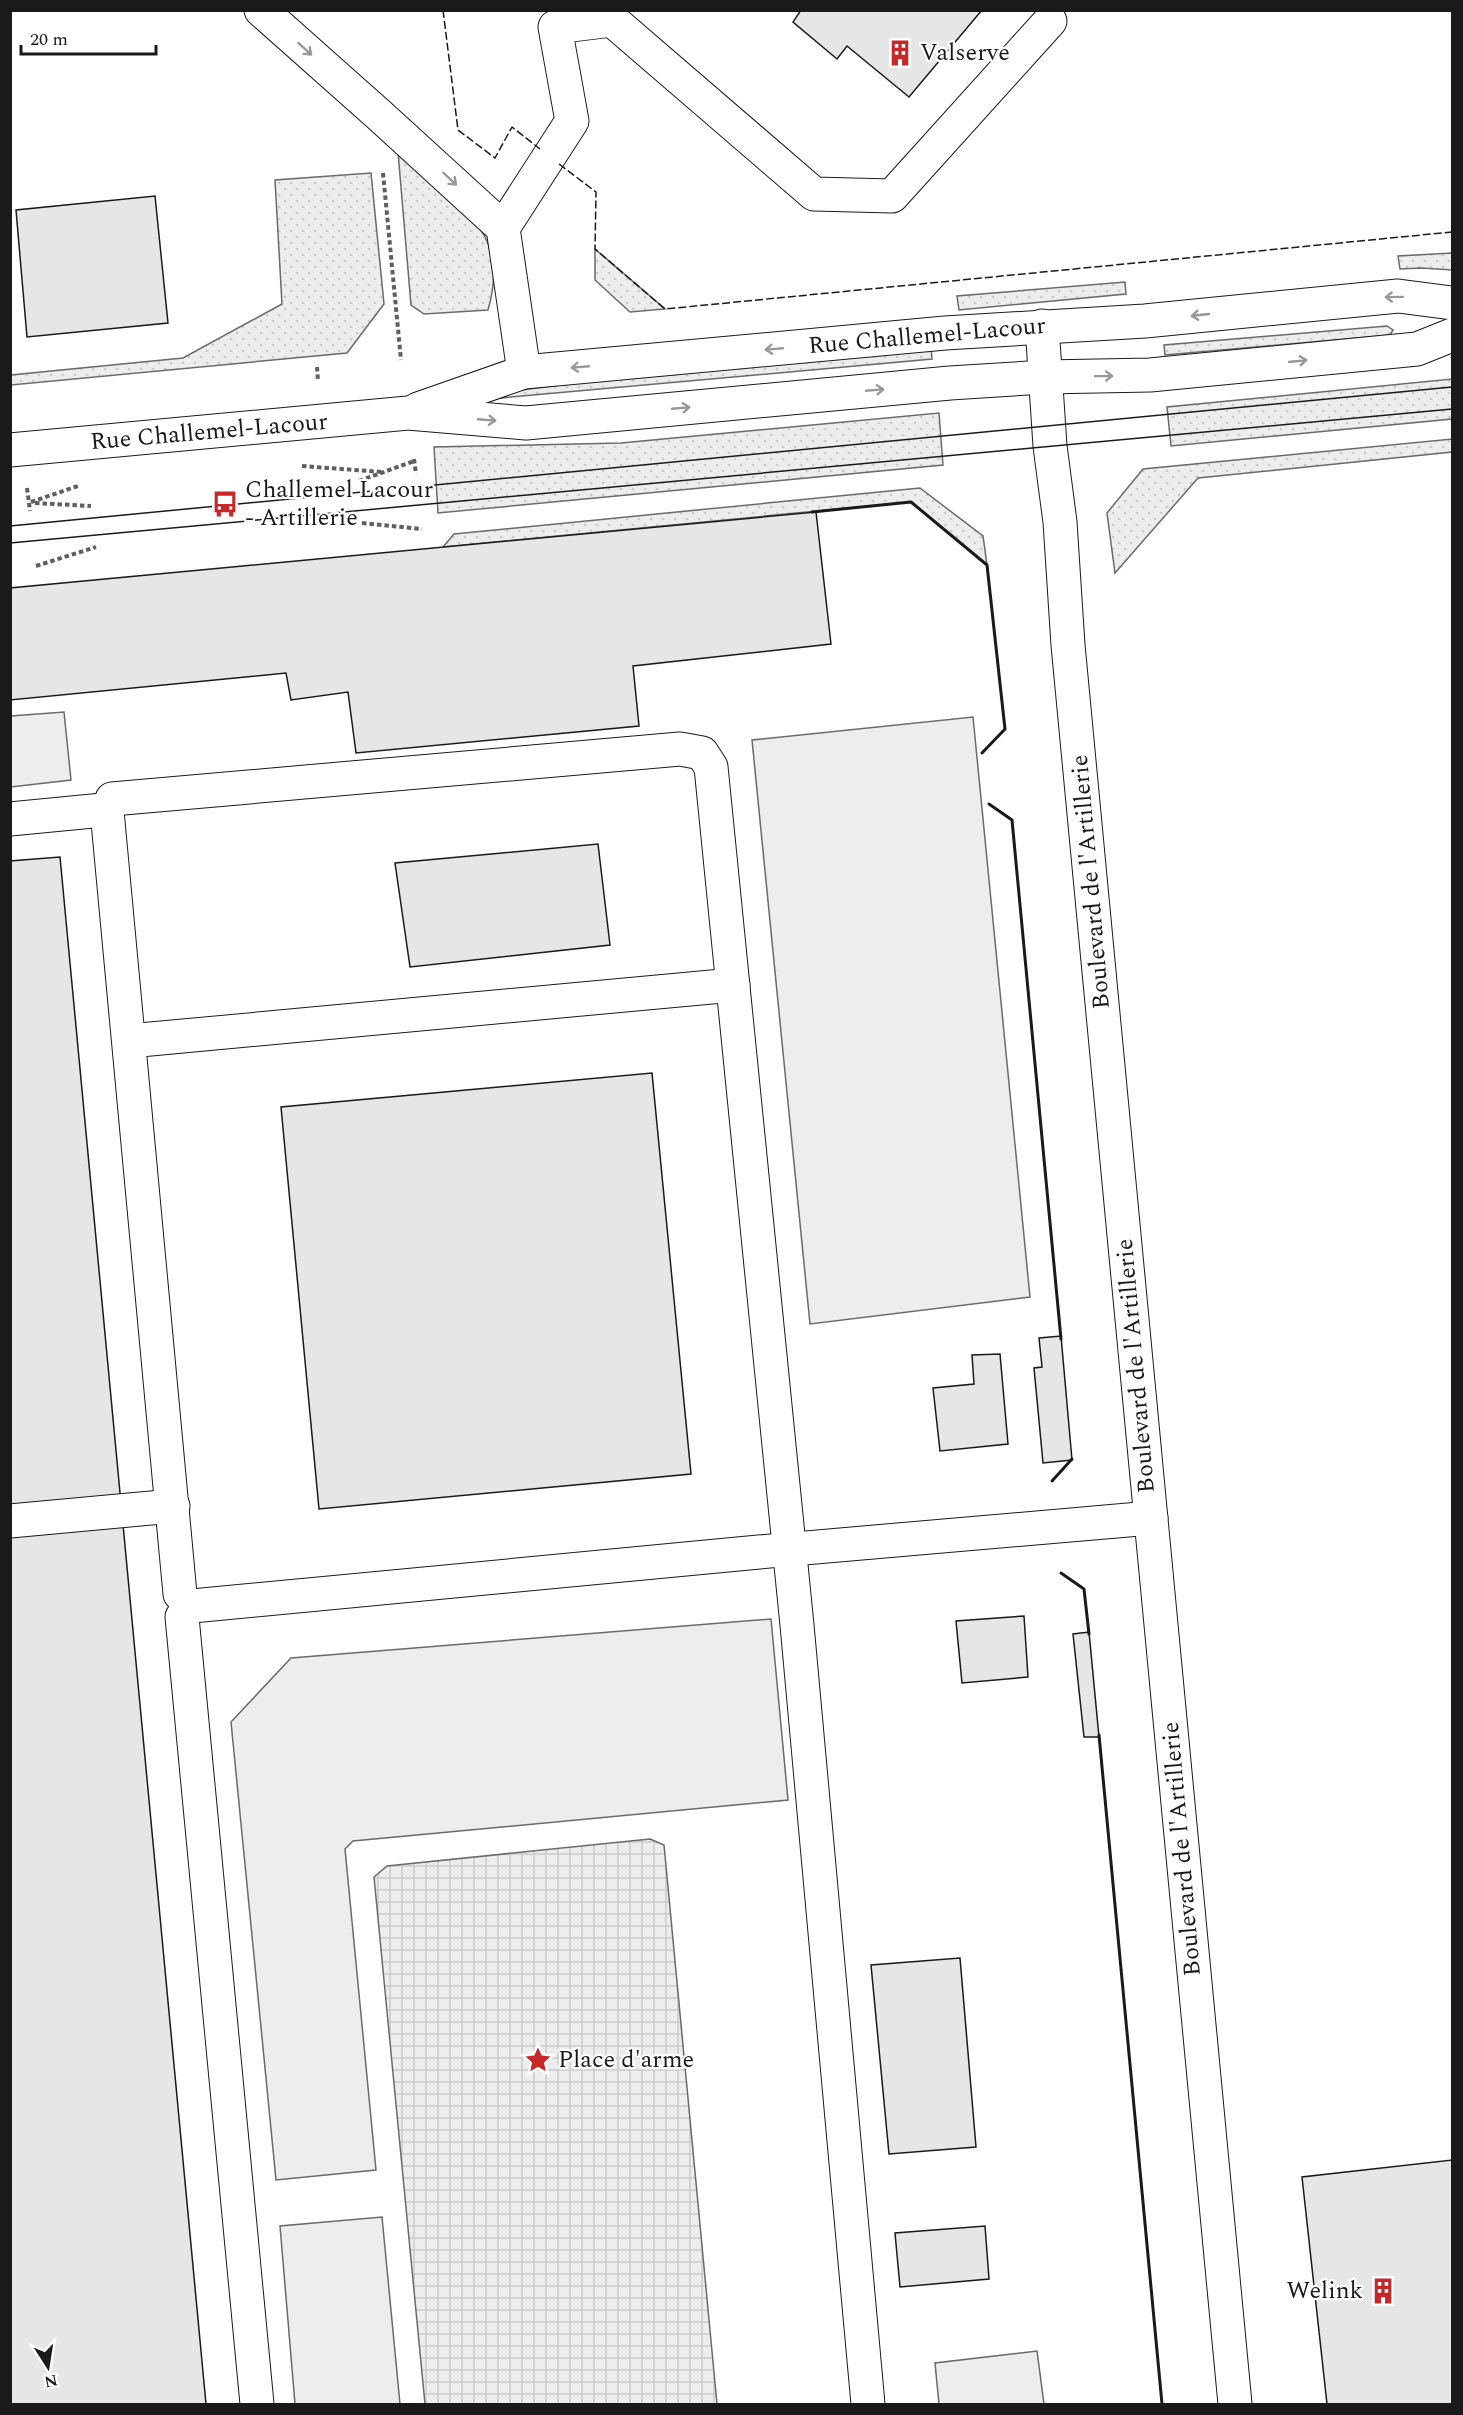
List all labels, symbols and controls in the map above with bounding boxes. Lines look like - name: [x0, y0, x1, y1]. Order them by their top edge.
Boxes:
- scale bar: [21, 18, 156, 56]
- text: 20 m: [30, 26, 68, 53]
- place label: Valserve: [920, 35, 1010, 71]
- building icon: Valserve: [885, 38, 915, 68]
- one-way arrow: [297, 42, 312, 56]
- one-way arrow: [442, 172, 457, 186]
- one-way arrow: [1385, 291, 1405, 303]
- street label: Rue Challemel-Lacour: [807, 308, 1047, 364]
- one-way arrow: [1191, 310, 1211, 321]
- one-way arrow: [765, 344, 784, 355]
- one-way arrow: [1288, 355, 1308, 366]
- one-way arrow: [570, 361, 590, 372]
- one-way arrow: [1093, 371, 1113, 382]
- one-way arrow: [865, 384, 885, 395]
- one-way arrow: [671, 402, 691, 413]
- street label: Rue Challemel-Lacour: [89, 404, 329, 460]
- one-way arrow: [477, 415, 497, 426]
- place label: Challemel Lacour - Artillerie: [245, 472, 433, 536]
- bus stop icon: Challemel Lacour - Artillerie: [210, 489, 240, 519]
- street label: Boulevard de l'Artillerie: [1062, 753, 1120, 1011]
- street label: Boulevard de l'Artillerie: [1107, 1237, 1165, 1495]
- street label: Boulevard de l'Artillerie: [1153, 1720, 1211, 1978]
- place label: Place d'arme: [558, 2042, 694, 2078]
- place icon: Place d'arme: [523, 2045, 553, 2075]
- place label: Welink: [1286, 2273, 1363, 2309]
- building icon: Welink: [1368, 2276, 1398, 2306]
- north arrow: [18, 2337, 78, 2397]
- text: N: [42, 2368, 60, 2394]

